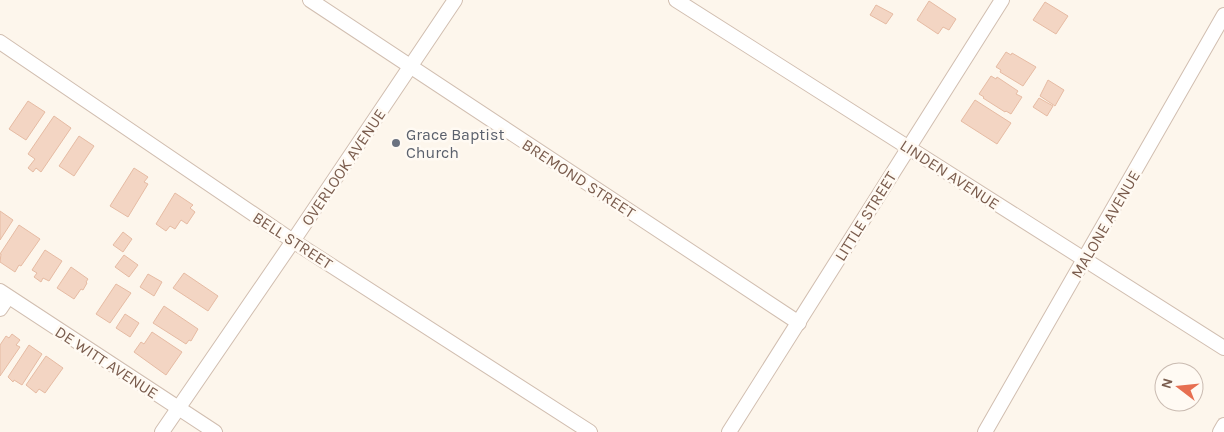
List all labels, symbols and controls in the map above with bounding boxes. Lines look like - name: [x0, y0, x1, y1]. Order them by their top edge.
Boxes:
- street label: OVERLOOK AVENUE: [297, 105, 390, 229]
- place label: Grace Baptist Church: [406, 125, 504, 162]
- street label: BREMOND STREET: [518, 135, 639, 222]
- street label: LINDEN AVENUE: [897, 135, 1003, 214]
- marker: Grace Baptist Church: [390, 137, 402, 149]
- street label: MALONE AVENUE: [1067, 167, 1144, 282]
- street label: LITTLE STREET: [830, 168, 900, 264]
- street label: BELL STREET: [249, 208, 336, 273]
- street label: DE WITT AVENUE: [52, 322, 162, 403]
- north arrow: [1154, 362, 1204, 412]
- text: N: [1157, 376, 1177, 391]

